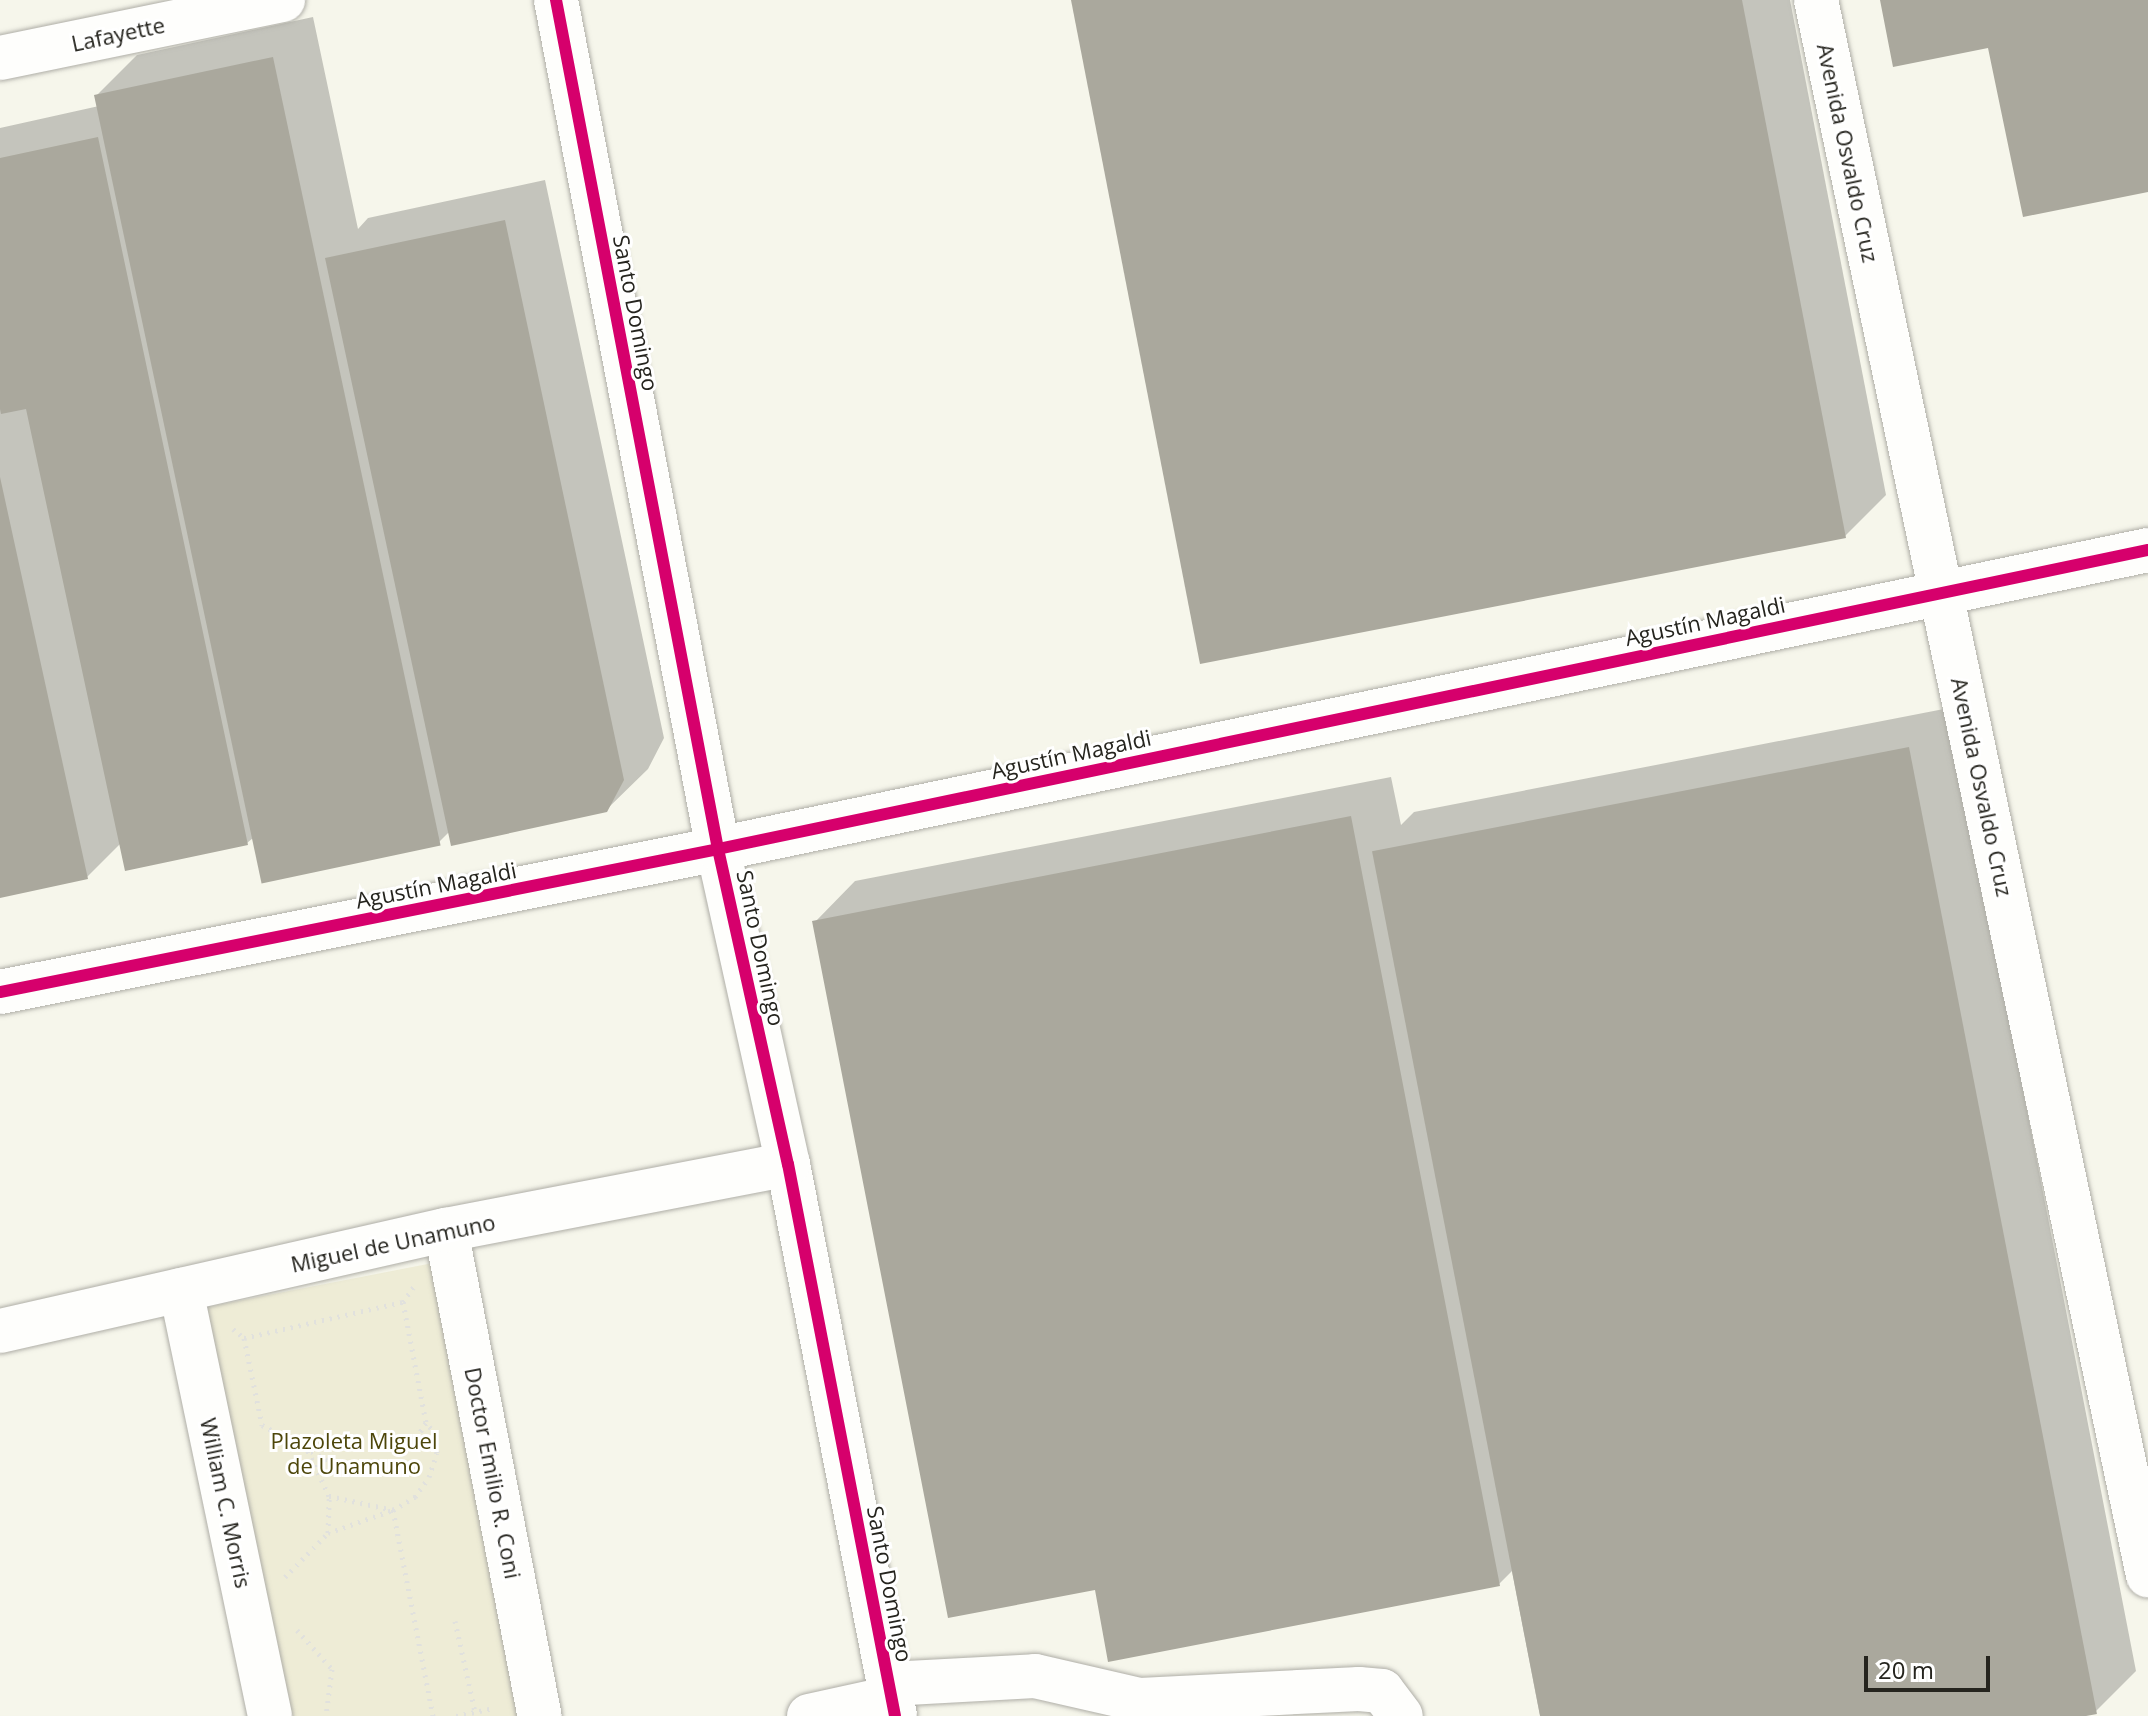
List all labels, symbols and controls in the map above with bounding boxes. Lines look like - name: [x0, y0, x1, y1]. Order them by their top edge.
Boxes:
- street label: Lafayette: [69, 11, 167, 57]
- street label: Avenida Osvaldo Cruz: [1812, 41, 1884, 265]
- street label: Santo Domingo: [608, 233, 664, 393]
- street label: Agustín Magaldi: [1622, 591, 1788, 651]
- street label: Avenida Osvaldo Cruz: [1946, 675, 2018, 899]
- street label: Agustín Magaldi: [988, 724, 1154, 784]
- street label: Agustín Magaldi: [353, 856, 519, 914]
- street label: Santo Domingo: [732, 868, 790, 1028]
- street label: Miguel de Unamuno: [288, 1208, 498, 1278]
- street label: Doctor Emilio R. Coni: [460, 1365, 526, 1581]
- street label: William C. Morris: [195, 1416, 257, 1590]
- park label: Plazoleta Miguel de Unamuno: [271, 1427, 437, 1478]
- street label: Santo Domingo: [862, 1504, 918, 1664]
- scale bar: [1868, 1640, 1994, 1690]
- text: 20 m: [1878, 1653, 1934, 1686]

